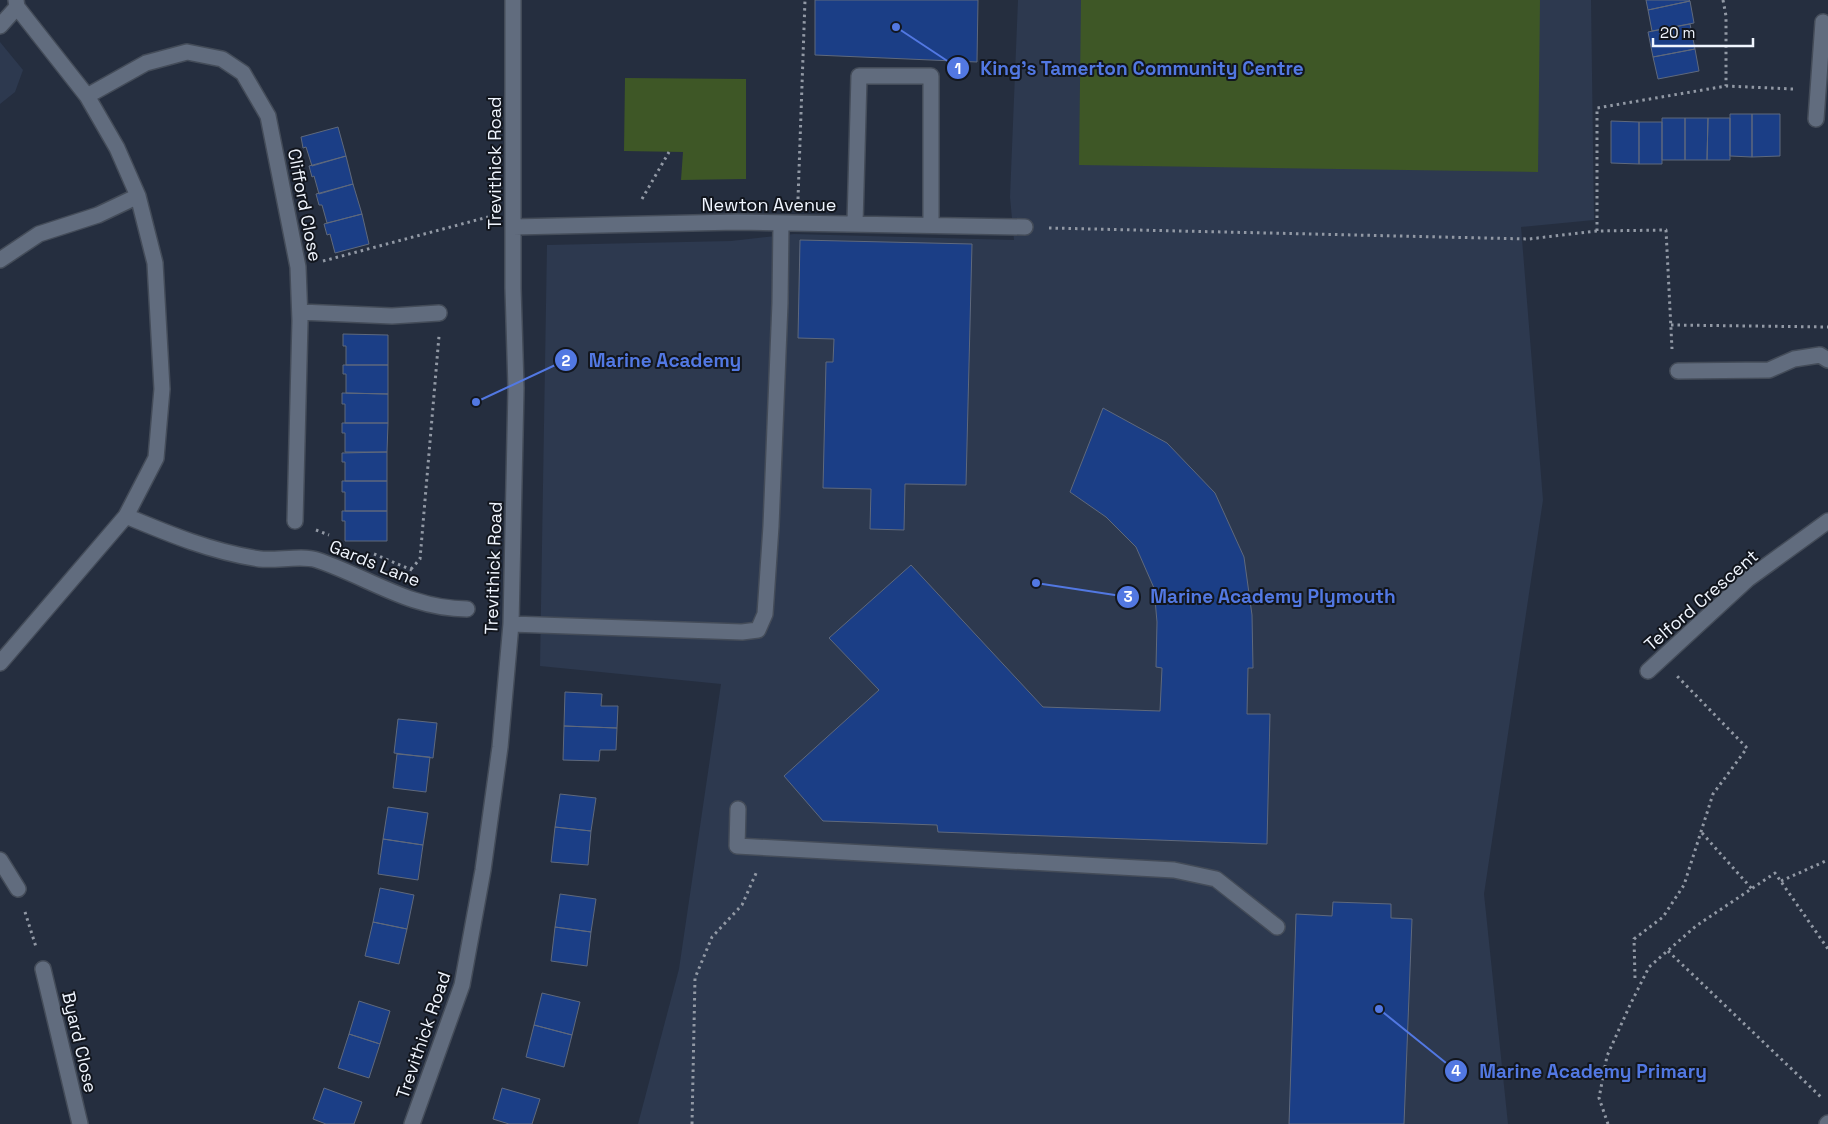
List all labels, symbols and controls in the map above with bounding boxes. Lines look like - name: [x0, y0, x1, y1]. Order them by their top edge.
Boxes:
- scale bar: [1653, 15, 1753, 47]
- text: 20 m: [1660, 23, 1695, 42]
- callout: King's Tamerton Community Centre: [946, 51, 1314, 85]
- text: King's Tamerton Community Centre: [980, 56, 1304, 81]
- text: 1: [955, 59, 961, 78]
- street label: Trevithick Road: [483, 96, 506, 230]
- street label: Clifford Close: [283, 147, 327, 263]
- street label: Newton Avenue: [702, 193, 836, 216]
- callout: Marine Academy: [554, 343, 752, 377]
- text: Marine Academy: [589, 348, 741, 373]
- text: 2: [562, 351, 571, 370]
- street label: Trevithick Road: [479, 501, 507, 635]
- street label: Gards Lane: [326, 534, 424, 592]
- street label: Telford Crescent: [1639, 544, 1763, 656]
- callout: Marine Academy Plymouth: [1115, 580, 1406, 614]
- text: Marine Academy Plymouth: [1150, 584, 1396, 609]
- text: 3: [1123, 587, 1133, 606]
- street label: Trevithick Road: [390, 968, 456, 1102]
- street label: Byard Close: [57, 989, 103, 1095]
- callout: Marine Academy Primary: [1444, 1054, 1717, 1088]
- text: Marine Academy Primary: [1479, 1059, 1707, 1084]
- text: 4: [1451, 1061, 1461, 1080]

